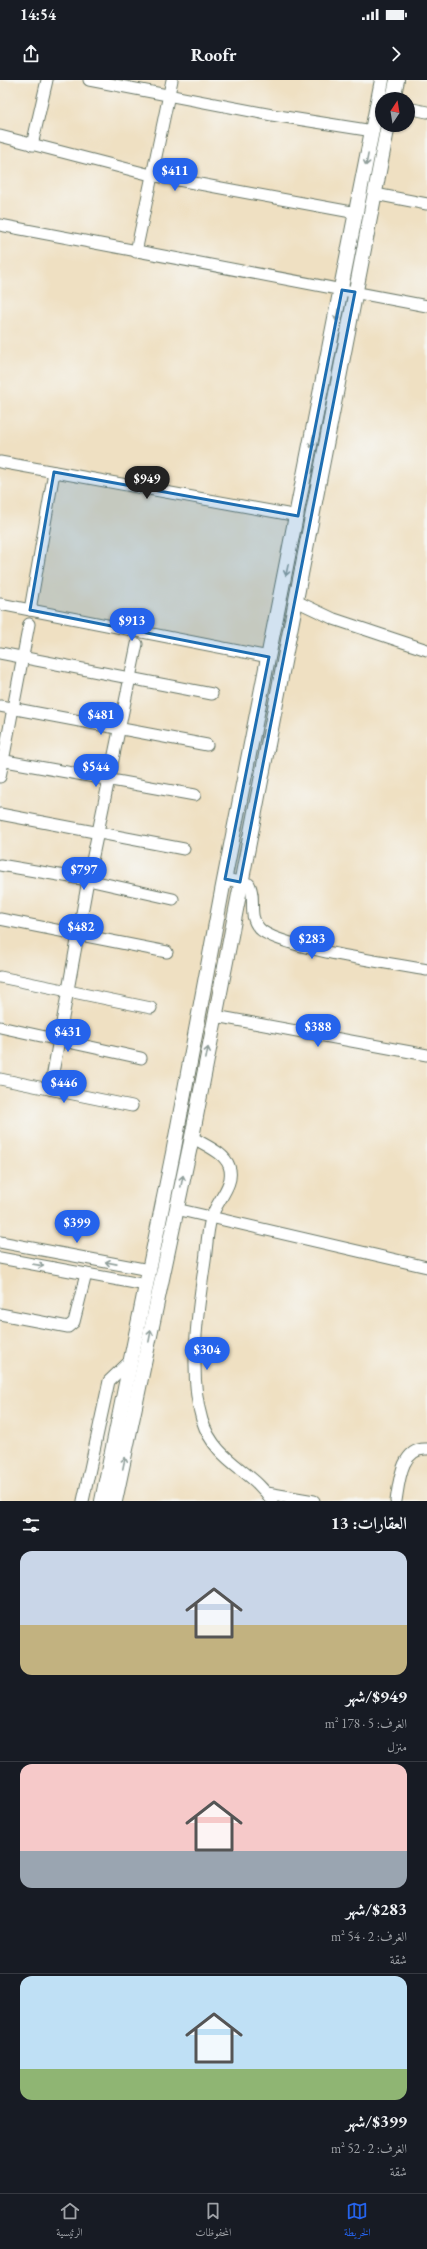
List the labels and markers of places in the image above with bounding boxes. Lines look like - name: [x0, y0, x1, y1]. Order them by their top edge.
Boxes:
- pin: $411: [151, 158, 199, 192]
- pin: $949: [123, 466, 171, 500]
- pin: $913: [108, 608, 156, 642]
- pin: $481: [77, 702, 125, 736]
- pin: $544: [72, 754, 120, 788]
- pin: $797: [60, 857, 108, 891]
- pin: $482: [57, 914, 105, 948]
- pin: $283: [288, 926, 336, 960]
- pin: $388: [294, 1014, 342, 1048]
- pin: $431: [44, 1019, 92, 1053]
- pin: $446: [40, 1070, 88, 1104]
- pin: $399: [53, 1210, 101, 1244]
- pin: $304: [183, 1337, 231, 1371]

